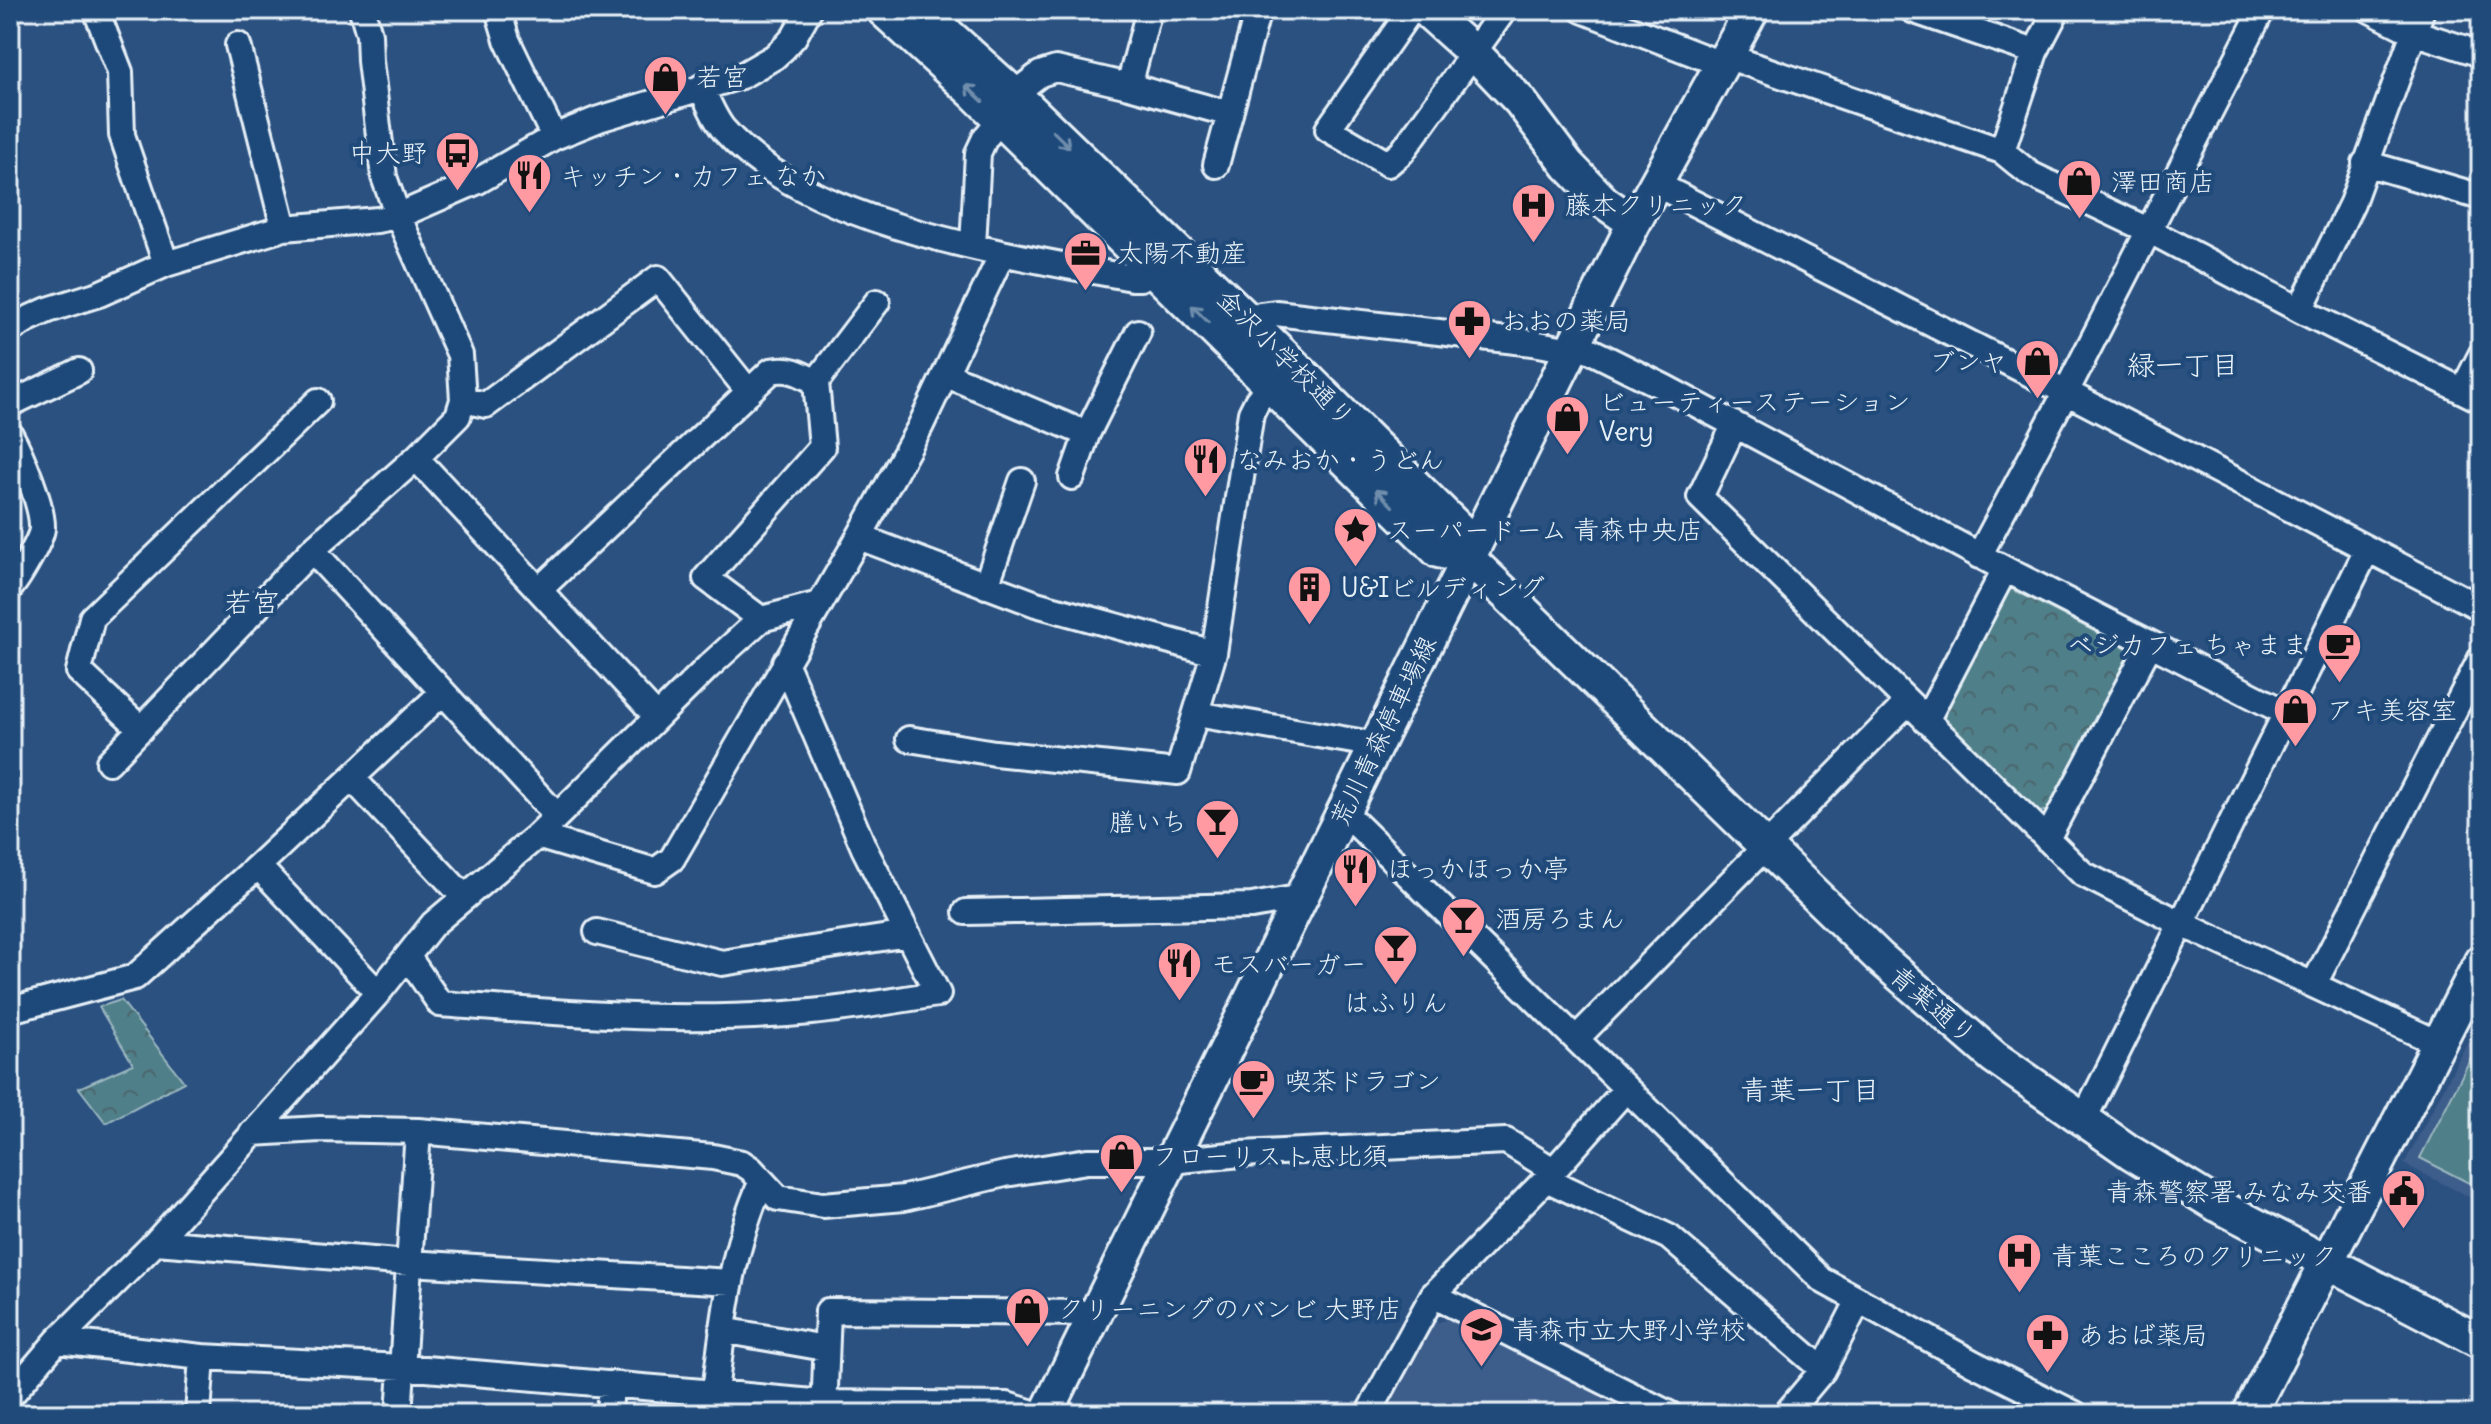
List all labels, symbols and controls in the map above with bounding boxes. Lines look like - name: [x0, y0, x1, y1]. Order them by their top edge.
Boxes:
- shop icon: 若宮: [641, 53, 689, 116]
- place label: 若宮: [696, 60, 748, 93]
- one-way arrow: [964, 84, 984, 103]
- bus stop icon: 中大野: [434, 129, 482, 192]
- one-way arrow: [1051, 129, 1071, 148]
- place label: 中大野: [349, 136, 427, 169]
- restaurant icon: キッチン・カフェ なか: [505, 152, 553, 215]
- shop icon: 澤田商店: [2056, 158, 2104, 221]
- place label: キッチン・カフェ なか: [560, 159, 826, 192]
- place label: 澤田商店: [2111, 165, 2215, 198]
- hospital icon: 藤本クリニック: [1510, 181, 1558, 244]
- place label: 藤本クリニック: [1565, 188, 1747, 221]
- office icon: 太陽不動産: [1062, 229, 1110, 292]
- place label: 太陽不動産: [1117, 236, 1247, 269]
- street label: 金沢小学校通り: [1210, 282, 1362, 434]
- pharmacy icon: おおの薬局: [1446, 297, 1494, 360]
- place label: おおの薬局: [1501, 304, 1631, 337]
- one-way arrow: [1190, 305, 1210, 324]
- shop icon: ブンヤ: [2014, 338, 2062, 401]
- place label: ブンヤ: [1929, 345, 2007, 378]
- district label: 緑一丁目: [2127, 347, 2239, 383]
- place label: ビューティーステーション Very: [1599, 385, 1910, 448]
- shop icon: ビューティーステーション Very: [1544, 393, 1592, 456]
- restaurant icon: なみおか・うどん: [1181, 436, 1229, 499]
- place label: なみおか・うどん: [1236, 443, 1445, 476]
- one-way arrow: [1375, 489, 1394, 508]
- place icon: スーパードーム 青森中央店: [1332, 506, 1380, 569]
- place label: スーパードーム 青森中央店: [1387, 513, 1703, 546]
- building icon: U&Iビルディング: [1286, 564, 1334, 627]
- place label: U&Iビルディング: [1341, 571, 1545, 604]
- district label: 若宮: [224, 584, 280, 620]
- cafe icon: ベジカフェ ちゃまま: [2315, 621, 2363, 684]
- place label: ベジカフェ ちゃまま: [2067, 628, 2308, 661]
- street label: 荒川青森停車場線: [1322, 630, 1443, 831]
- shop icon: アキ美容室: [2272, 686, 2320, 749]
- place label: アキ美容室: [2327, 693, 2457, 726]
- bar icon: 膳いち: [1194, 798, 1242, 861]
- place label: 膳いち: [1109, 805, 1187, 838]
- restaurant icon: ほっかほっか亭: [1332, 845, 1380, 908]
- place label: ほっかほっか亭: [1387, 852, 1569, 885]
- bar icon: 酒房ろまん: [1440, 895, 1488, 958]
- place label: 酒房ろまん: [1495, 902, 1625, 935]
- bar icon: はふりん: [1372, 924, 1420, 987]
- restaurant icon: モスバーガー: [1156, 940, 1204, 1003]
- place label: モスバーガー: [1211, 947, 1366, 980]
- street label: 青葉通り: [1883, 958, 1983, 1051]
- place label: はふりん: [1344, 986, 1448, 1019]
- cafe icon: 喫茶ドラゴン: [1230, 1057, 1278, 1120]
- place label: 喫茶ドラゴン: [1285, 1064, 1441, 1097]
- district label: 青葉一丁目: [1740, 1072, 1880, 1108]
- shop icon: フローリスト恵比須: [1097, 1132, 1145, 1195]
- place label: フローリスト恵比須: [1152, 1139, 1388, 1172]
- public building icon: 青森警察署 みなみ交番: [2379, 1168, 2427, 1231]
- place label: 青森警察署 みなみ交番: [2106, 1175, 2372, 1208]
- hospital icon: 青葉こころのクリニック: [1996, 1232, 2044, 1295]
- place label: 青葉こころのクリニック: [2051, 1239, 2337, 1272]
- shop icon: クリーニングのバンビ 大野店: [1003, 1285, 1051, 1348]
- place label: クリーニングのバンビ 大野店: [1058, 1292, 1402, 1325]
- school or university icon: 青森市立大野小学校: [1457, 1306, 1505, 1369]
- pharmacy icon: あおば薬局: [2023, 1311, 2071, 1374]
- place label: 青森市立大野小学校: [1512, 1313, 1746, 1346]
- place label: あおば薬局: [2078, 1318, 2208, 1351]

